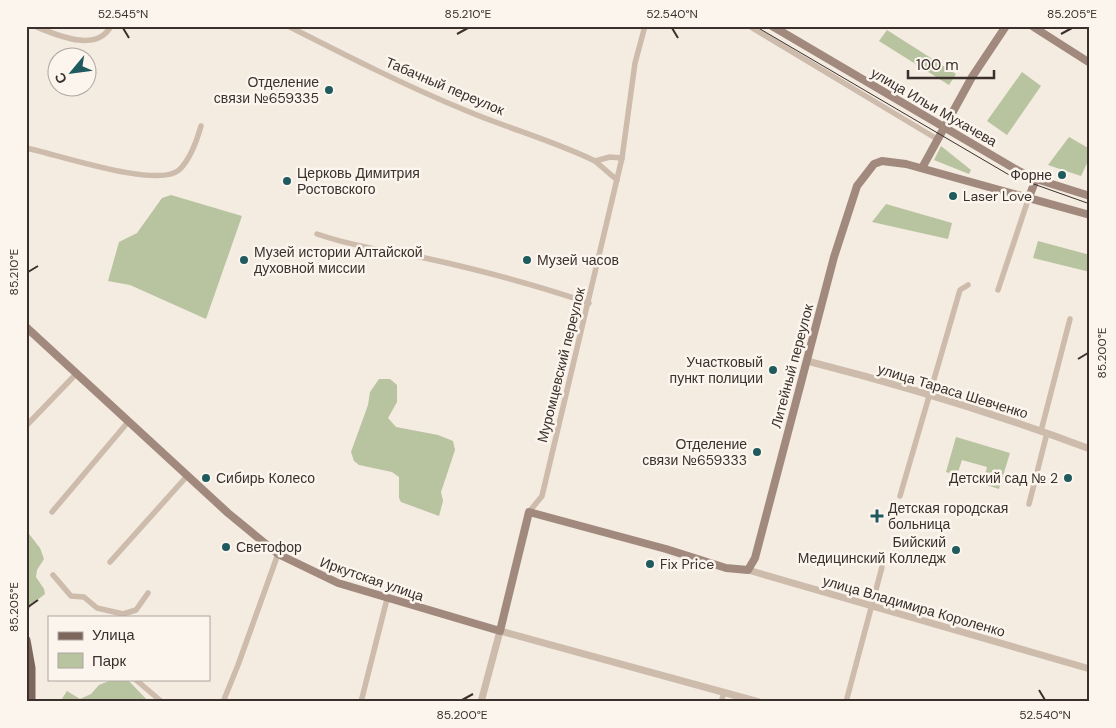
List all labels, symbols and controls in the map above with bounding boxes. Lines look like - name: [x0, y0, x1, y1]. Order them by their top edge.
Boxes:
- text: 52.545°N: [98, 6, 148, 22]
- text: 85.210°E: [445, 6, 492, 22]
- text: 52.540°N: [646, 6, 698, 22]
- text: 85.205°E: [1047, 6, 1097, 22]
- north arrow: [48, 48, 98, 98]
- scale bar: [908, 48, 995, 80]
- street label: Табачный переулок: [383, 53, 508, 119]
- text: 100 m: [916, 55, 959, 75]
- street label: улица Ильи Мухачева: [868, 64, 1000, 151]
- text: С: [50, 70, 71, 87]
- place label: Отделение связи №659335: [214, 73, 319, 107]
- marker: Отделение связи №659335: [323, 84, 335, 96]
- place label: Церковь Димитрия Ростовского: [297, 164, 420, 198]
- place label: Форне: [1010, 166, 1052, 184]
- marker: Форне: [1056, 169, 1068, 181]
- marker: Церковь Димитрия Ростовского: [281, 175, 293, 187]
- place label: Laser Love: [963, 187, 1032, 205]
- marker: Laser Love: [947, 190, 959, 202]
- place label: Музей истории Алтайской духовной миссии: [254, 243, 423, 277]
- text: 85.210°E: [6, 248, 22, 295]
- place label: Музей часов: [537, 251, 619, 269]
- marker: Музей истории Алтайской духовной миссии: [238, 254, 250, 266]
- marker: Музей часов: [521, 254, 533, 266]
- street label: Муромцевский переулок: [533, 285, 589, 444]
- street label: Литейный переулок: [767, 301, 817, 430]
- text: 85.200°E: [1094, 327, 1110, 379]
- place label: Участковый пункт полиции: [670, 353, 763, 387]
- street label: улица Тараса Шевченко: [876, 360, 1031, 423]
- marker: Участковый пункт полиции: [767, 364, 779, 376]
- place label: Отделение связи №659333: [642, 435, 747, 469]
- marker: Отделение связи №659333: [751, 446, 763, 458]
- place label: Сибирь Колесо: [216, 469, 315, 487]
- place label: Детский сад № 2: [949, 469, 1058, 487]
- marker: Сибирь Колесо: [200, 472, 212, 484]
- marker: Детский сад № 2: [1062, 472, 1074, 484]
- place label: Детская городская больница: [888, 499, 1008, 533]
- marker: Детская городская больница: [870, 509, 884, 523]
- place label: Бийский Медицинский Колледж: [798, 533, 947, 567]
- place label: Светофор: [236, 538, 302, 556]
- marker: Светофор: [220, 541, 232, 553]
- marker: Бийский Медицинский Колледж: [950, 544, 962, 556]
- street label: Иркутская улица: [318, 553, 426, 605]
- place label: Fix Price: [660, 555, 714, 573]
- marker: Fix Price: [644, 558, 656, 570]
- street label: улица Владимира Короленко: [821, 571, 1008, 641]
- text: 85.205°E: [6, 582, 22, 632]
- legend: [48, 616, 210, 680]
- text: Улица: [92, 625, 135, 645]
- text: Парк: [92, 651, 126, 671]
- text: 85.200°E: [436, 707, 488, 723]
- text: 52.540°N: [1019, 707, 1071, 723]

